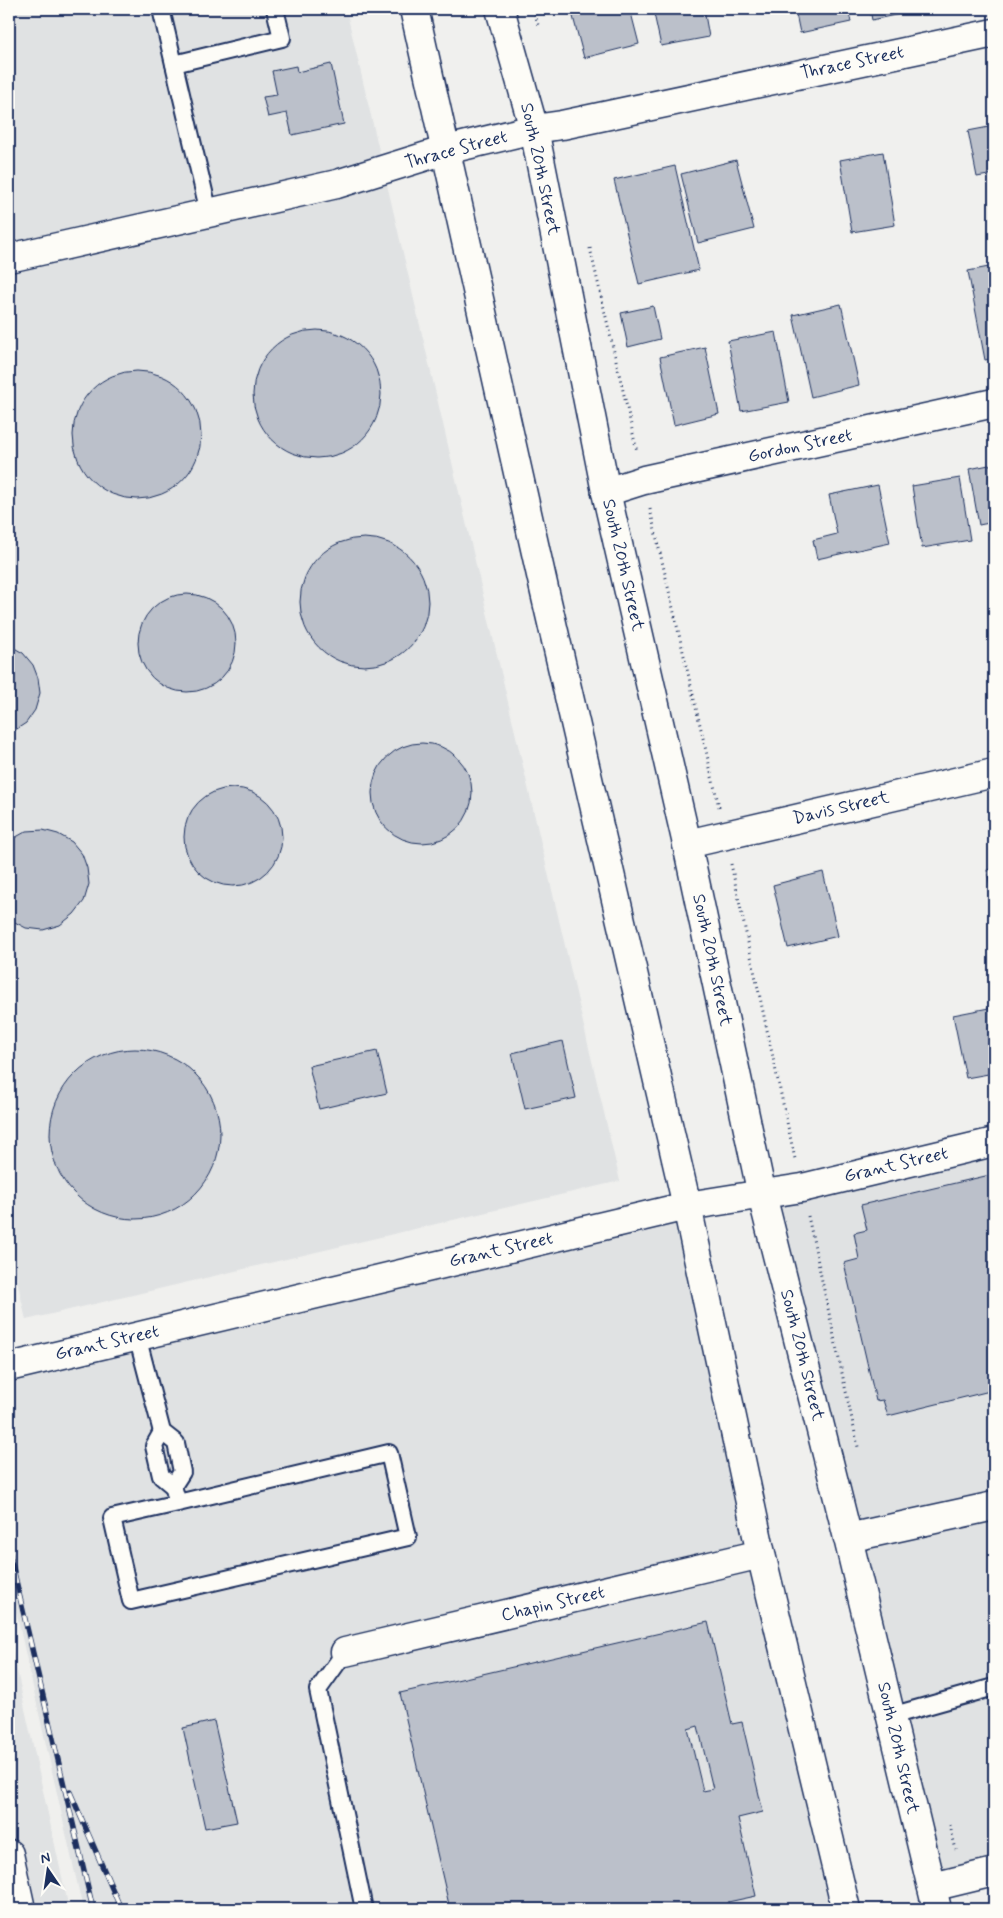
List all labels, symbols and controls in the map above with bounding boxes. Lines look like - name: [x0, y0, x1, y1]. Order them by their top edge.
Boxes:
- street label: Thrace Street: [798, 40, 906, 86]
- street label: South 20th Street: [514, 101, 566, 238]
- street label: Thrace Street: [402, 125, 510, 175]
- street label: Gordon Street: [746, 423, 855, 469]
- street label: South 20th Street: [596, 497, 650, 634]
- street label: Davis Street: [791, 785, 892, 831]
- street label: South 20th Street: [686, 892, 738, 1029]
- street label: Grant Street: [842, 1141, 951, 1189]
- street label: Grant Street: [447, 1226, 556, 1274]
- street label: South 20th Street: [774, 1287, 830, 1424]
- street label: Grant Street: [53, 1319, 162, 1367]
- street label: Chapin Street: [499, 1580, 607, 1628]
- street label: South 20th Street: [871, 1680, 925, 1817]
- north arrow: [22, 1846, 72, 1896]
- text: N: [39, 1848, 52, 1868]

